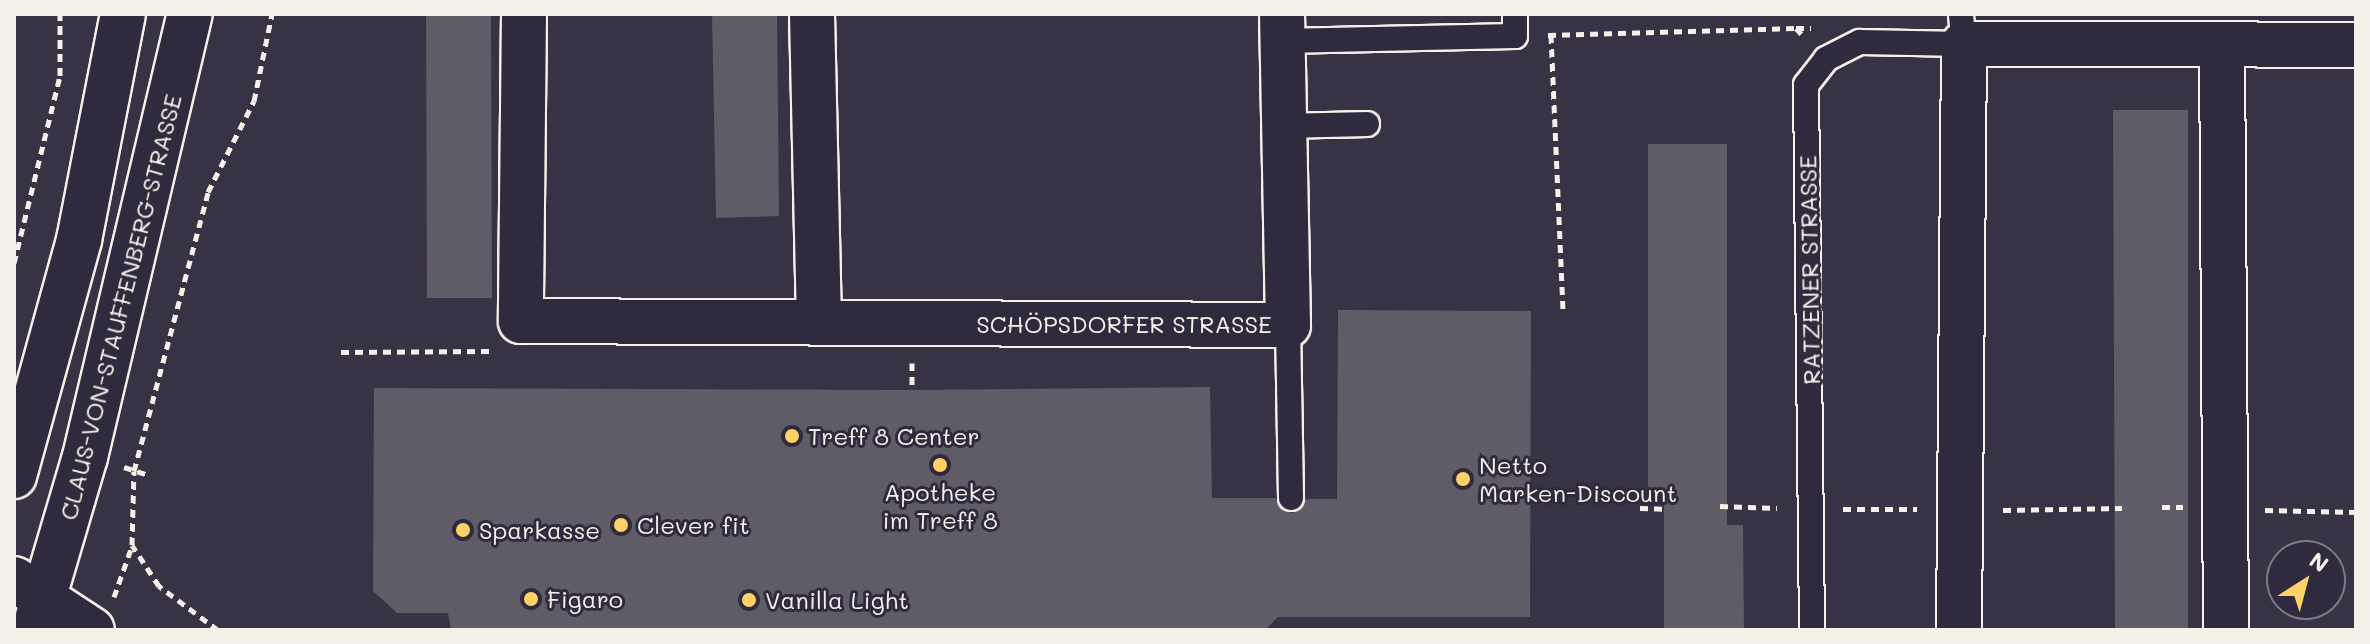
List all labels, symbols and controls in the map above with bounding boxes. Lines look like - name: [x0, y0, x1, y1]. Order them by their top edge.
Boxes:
- street label: CLAUS-VON-STAUFFENBERG-STRASSE: [53, 91, 187, 523]
- street label: RATZENER STRASSE: [1793, 155, 1825, 385]
- street label: SCHÖPSDORFER STRASSE: [976, 310, 1272, 338]
- place label: Treff 8 Center: [808, 422, 980, 450]
- marker: Treff 8 Center: [783, 427, 801, 445]
- place label: Netto Marken-Discount: [1479, 451, 1677, 507]
- marker: Apotheke im Treff 8: [931, 456, 949, 474]
- marker: Netto Marken-Discount: [1454, 470, 1472, 488]
- place label: Apotheke im Treff 8: [882, 478, 998, 534]
- place label: Clever fit: [637, 511, 750, 539]
- place label: Sparkasse: [479, 516, 600, 544]
- marker: Clever fit: [612, 516, 630, 534]
- marker: Sparkasse: [454, 521, 472, 539]
- north arrow: [2266, 540, 2346, 620]
- text: N: [2304, 545, 2334, 578]
- place label: Figaro: [547, 585, 623, 613]
- place label: Vanilla Light: [765, 586, 909, 614]
- marker: Figaro: [522, 590, 540, 608]
- marker: Vanilla Light: [740, 591, 758, 609]

